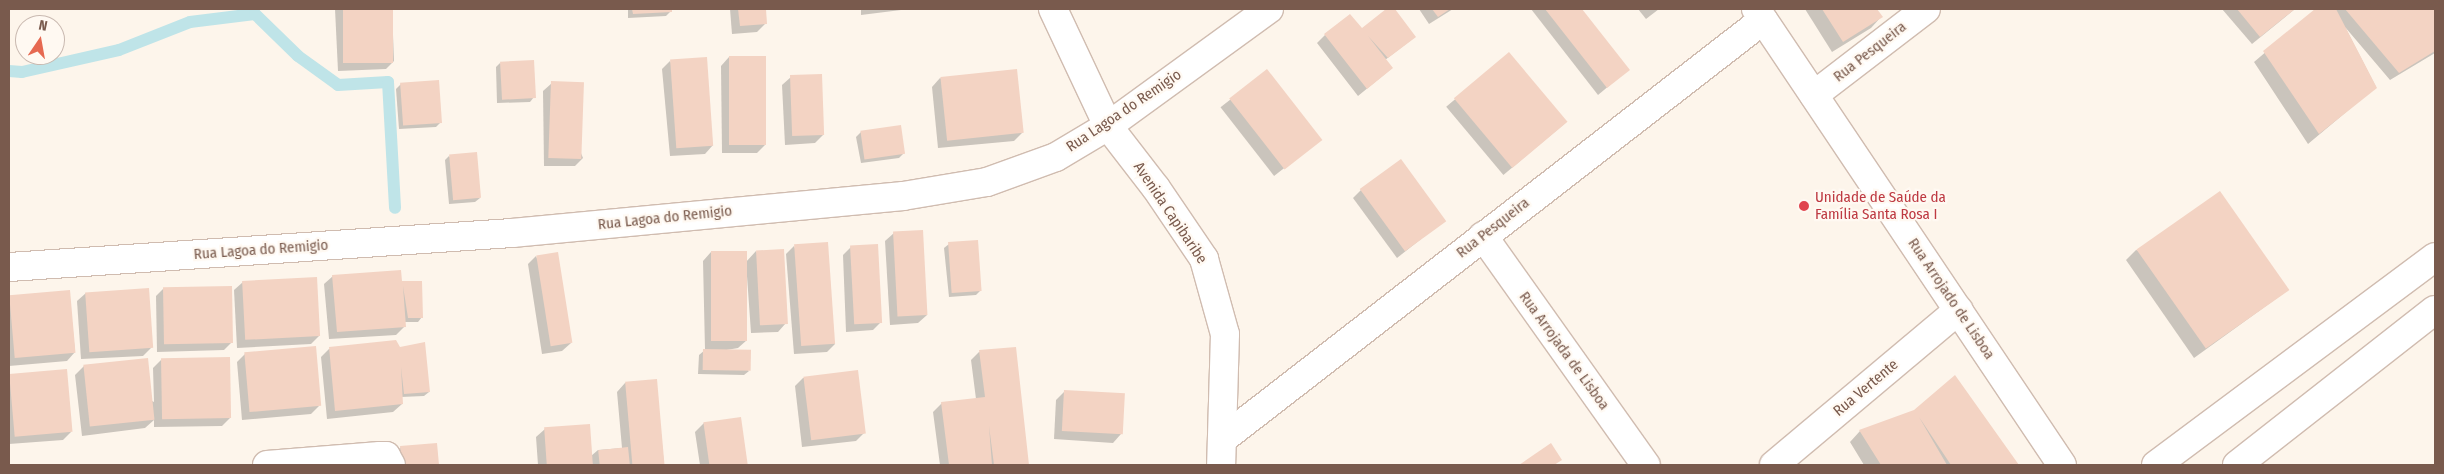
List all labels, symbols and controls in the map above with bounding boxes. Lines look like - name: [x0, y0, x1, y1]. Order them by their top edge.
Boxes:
- north arrow: [15, 15, 65, 65]
- text: N: [37, 17, 49, 35]
- street label: Rua Pesqueira: [1830, 18, 1910, 86]
- street label: Rua Lagoa do Remigio: [1063, 66, 1185, 156]
- street label: Avenida Capibaribe: [1129, 159, 1211, 267]
- place label: Unidade de Saúde da Família Santa Rosa I: [1815, 188, 1946, 223]
- street label: Rua Pesqueira: [1453, 194, 1533, 262]
- marker: Unidade de Saúde da Família Santa Rosa I: [1797, 199, 1811, 213]
- street label: Rua Lagoa do Remigio: [597, 202, 733, 234]
- street label: Rua Arrojado de Lisboa: [1904, 235, 1998, 363]
- street label: Rua Lagoa do Remigio: [193, 236, 329, 264]
- street label: Rua Arrojada de Lisboa: [1515, 288, 1613, 414]
- street label: Rua Vertente: [1830, 356, 1902, 420]

